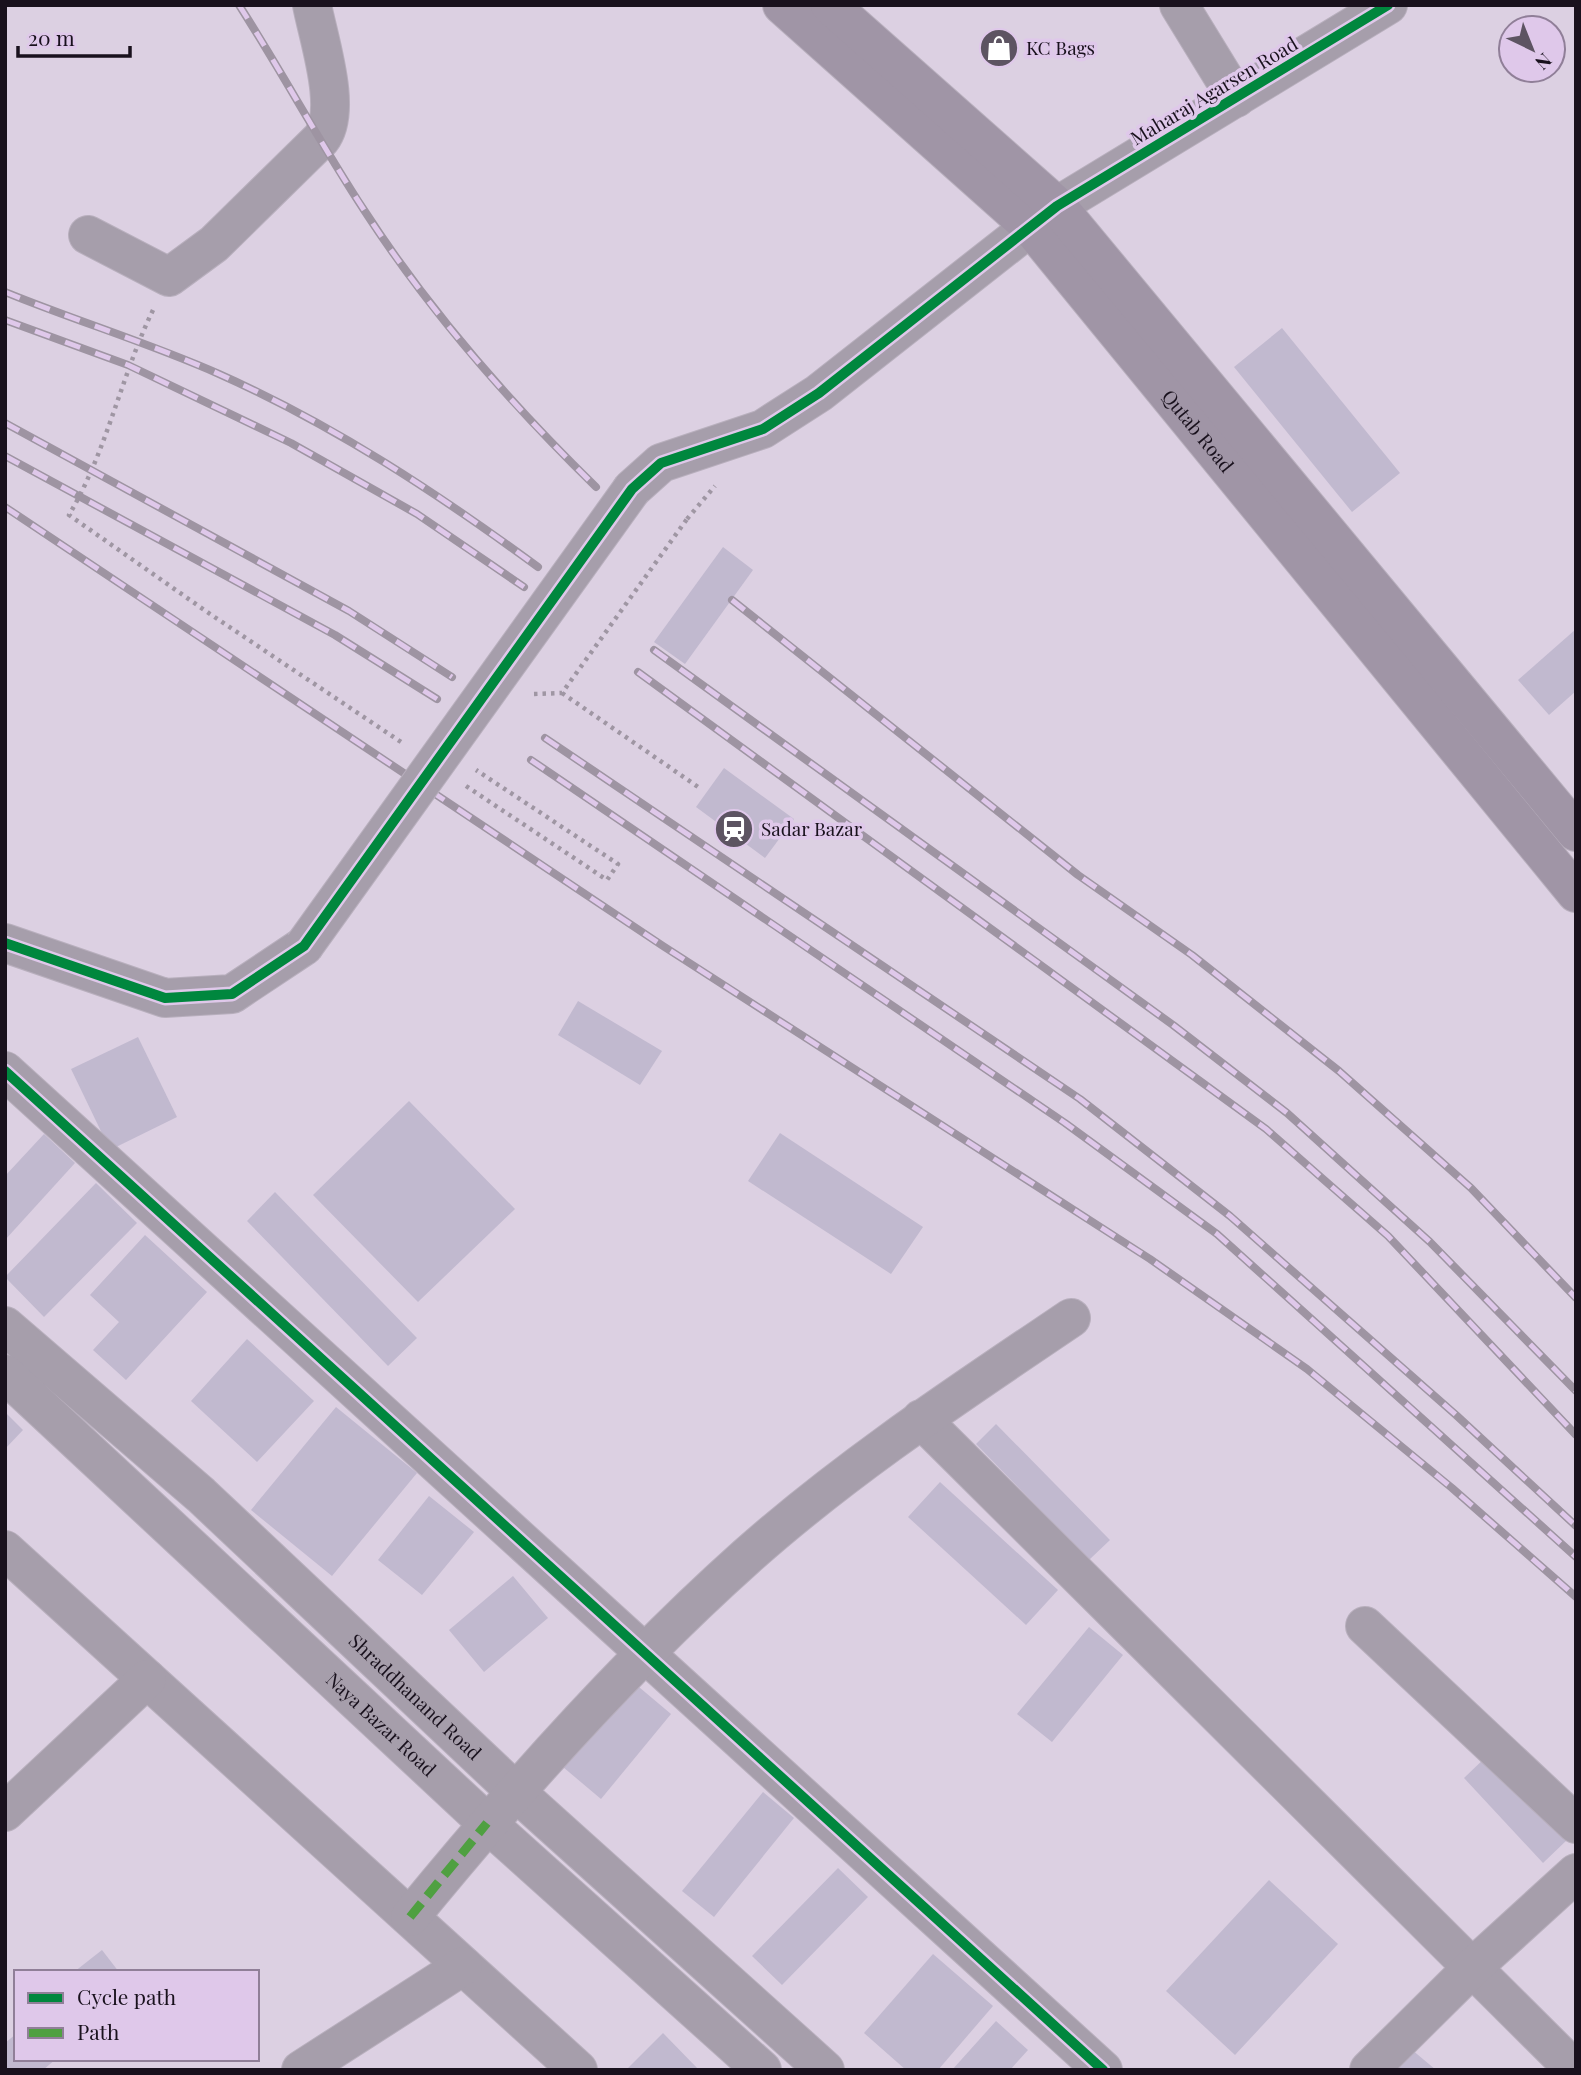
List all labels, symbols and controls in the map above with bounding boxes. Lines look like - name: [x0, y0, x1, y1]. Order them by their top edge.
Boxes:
- scale bar: [18, 14, 130, 58]
- north arrow: [1497, 14, 1567, 84]
- text: 20 m: [28, 23, 75, 51]
- shop icon: KC Bags: [978, 27, 1020, 69]
- street label: Maharaj Agarsen Road: [1125, 30, 1302, 150]
- place label: KC Bags: [1026, 34, 1095, 60]
- text: N: [1530, 48, 1558, 77]
- street label: Qutab Road: [1157, 383, 1240, 477]
- station icon: Sadar Bazar: [713, 808, 755, 850]
- place label: Sadar Bazar: [761, 815, 863, 841]
- street label: Shraddhanand Road: [344, 1627, 488, 1765]
- street label: Naya Bazar Road: [321, 1666, 442, 1781]
- legend: [14, 1970, 259, 2061]
- text: Cycle path: [77, 1982, 177, 2010]
- text: Path: [77, 2017, 120, 2045]

